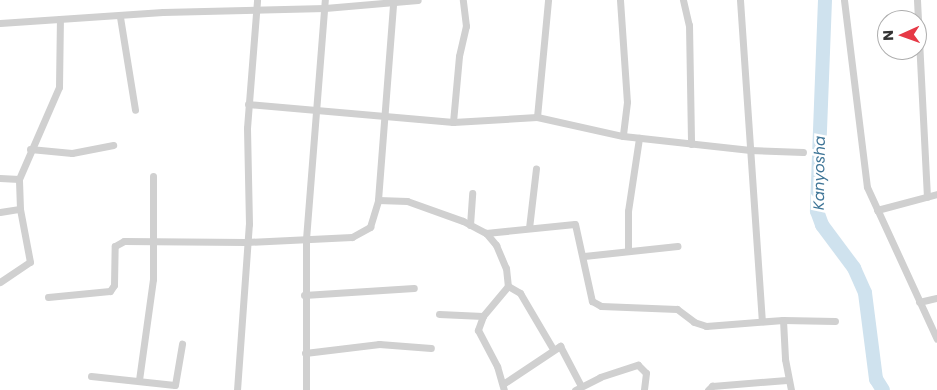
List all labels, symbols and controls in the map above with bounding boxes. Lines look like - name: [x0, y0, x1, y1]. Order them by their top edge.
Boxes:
- north arrow: [877, 10, 927, 60]
- text: N: [878, 30, 898, 41]
- water label: Kanyosha: [809, 136, 829, 210]

